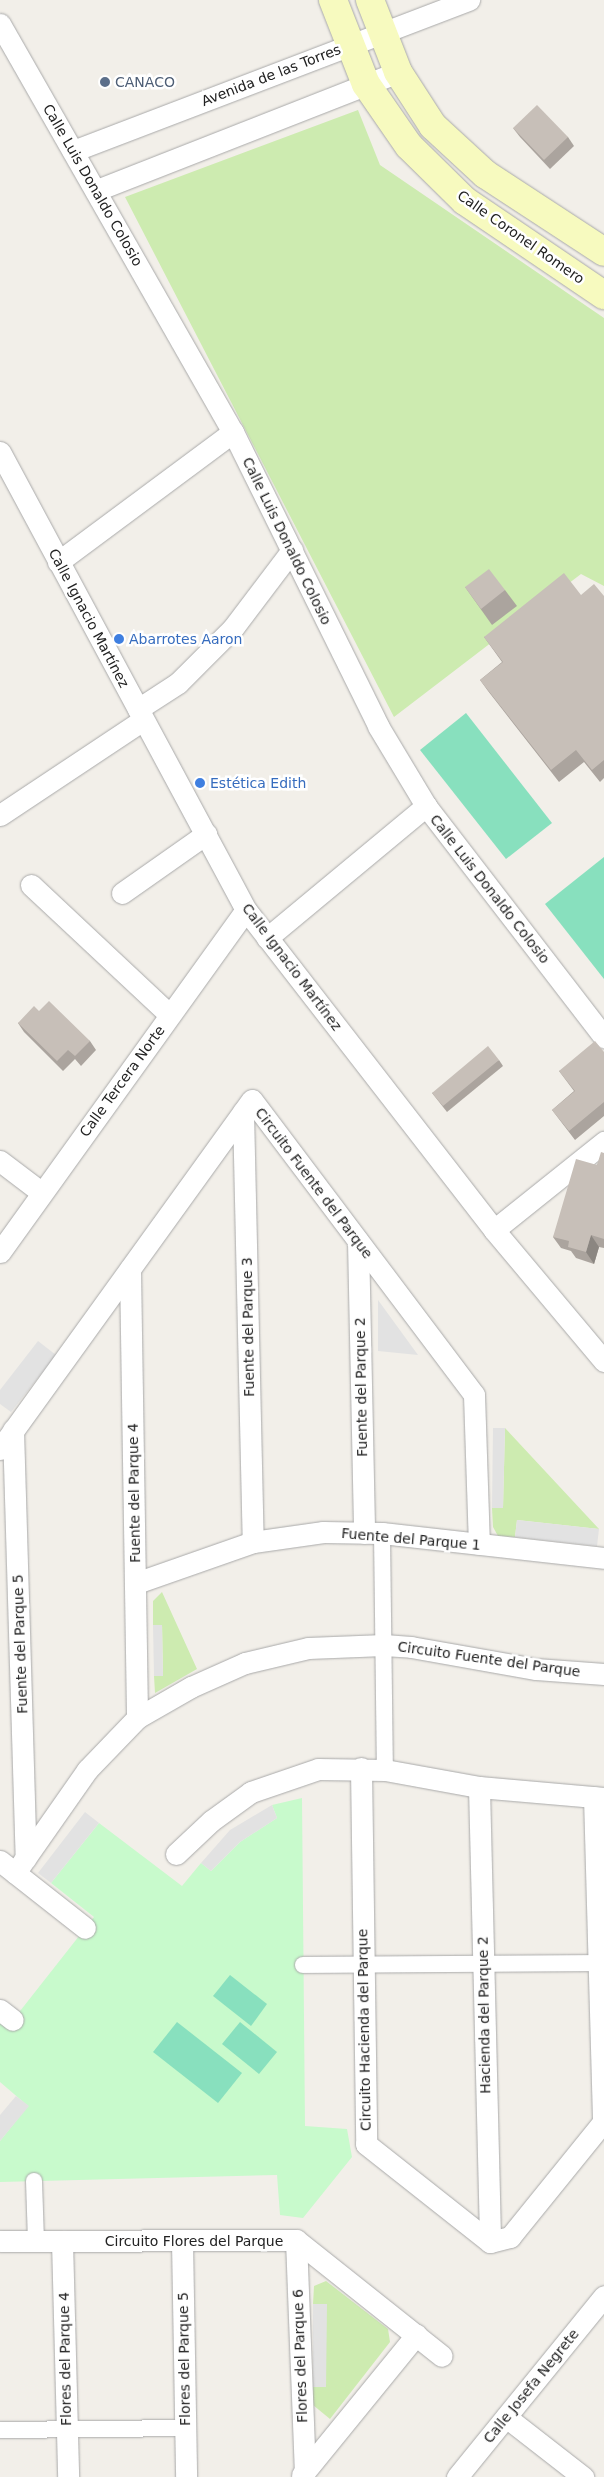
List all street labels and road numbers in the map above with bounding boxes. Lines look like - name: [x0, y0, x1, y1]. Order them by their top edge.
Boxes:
- street label: Avenida de las Torres: [199, 41, 343, 109]
- street label: Calle Luis Donaldo Colosio: [40, 101, 146, 269]
- street label: Calle Coronel Romero: [454, 187, 588, 287]
- street label: Calle Luis Donaldo Colosio: [239, 454, 335, 628]
- street label: Calle Ignacio Martínez: [45, 546, 133, 690]
- street label: Calle Luis Donaldo Colosio: [427, 811, 553, 967]
- street label: Calle Ignacio Martínez: [239, 900, 345, 1034]
- street label: Calle Tercera Norte: [76, 1022, 168, 1140]
- street label: Circuito Fuente del Parque: [252, 1104, 376, 1262]
- street label: Fuente del Parque 3: [238, 1257, 258, 1397]
- street label: Fuente del Parque 2: [351, 1317, 371, 1457]
- street label: Fuente del Parque 4: [124, 1423, 144, 1563]
- street label: Fuente del Parque 1: [341, 1525, 481, 1553]
- street label: Fuente del Parque 5: [9, 1574, 31, 1714]
- street label: Circuito Fuente del Parque: [397, 1638, 581, 1680]
- street label: Circuito Hacienda del Parque: [354, 1929, 374, 2131]
- street label: Hacienda del Parque 2: [474, 1936, 494, 2094]
- street label: Circuito Flores del Parque: [105, 2233, 283, 2249]
- street label: Flores del Parque 6: [289, 2289, 311, 2423]
- street label: Flores del Parque 4: [55, 2292, 75, 2426]
- street label: Flores del Parque 5: [174, 2292, 194, 2426]
- street label: Calle Josefa Negrete: [480, 2326, 582, 2446]

